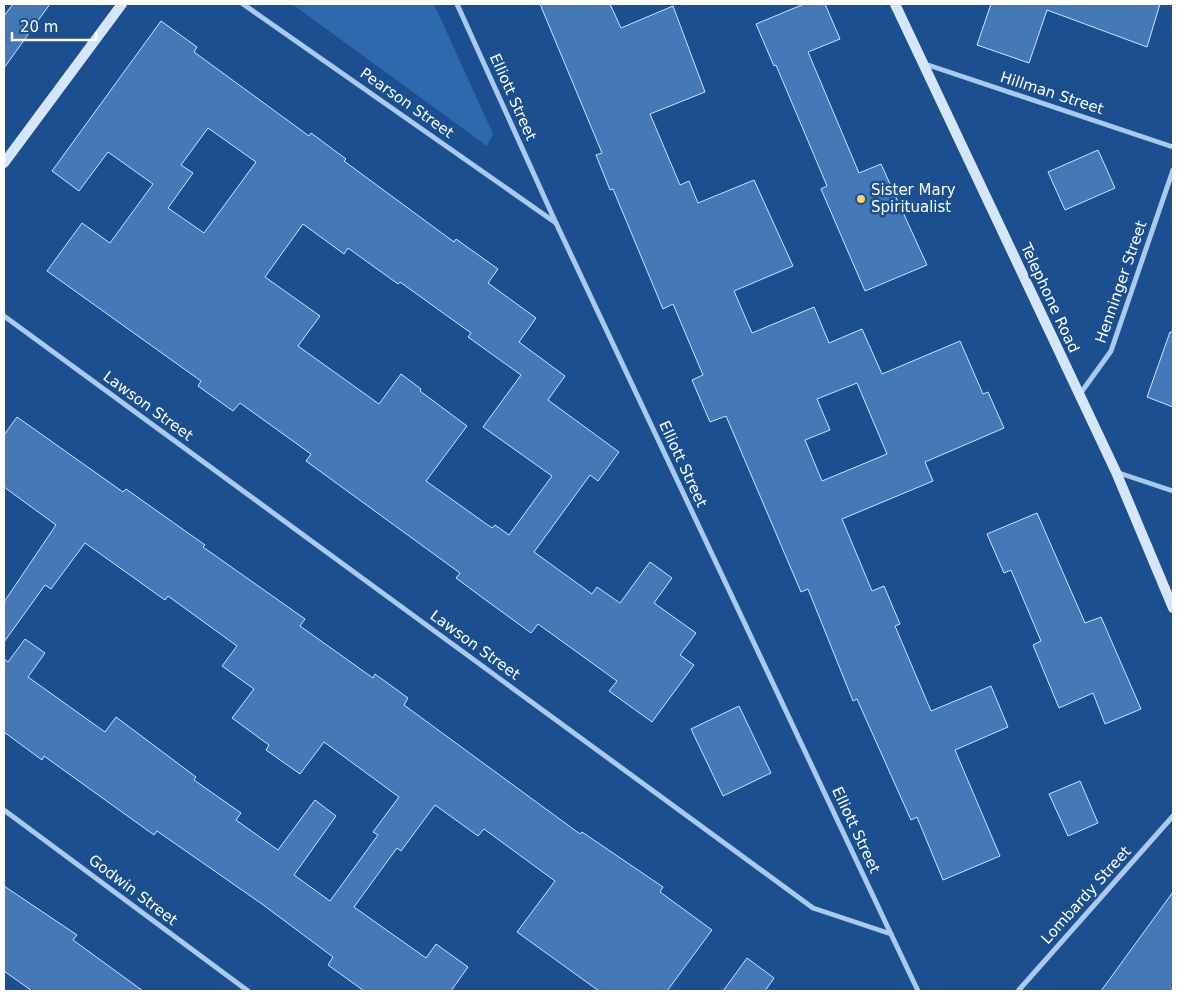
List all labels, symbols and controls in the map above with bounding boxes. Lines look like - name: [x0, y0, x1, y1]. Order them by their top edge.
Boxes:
- scale bar: [12, 10, 96, 42]
- text: 20 m: [20, 18, 58, 36]
- street label: Elliott Street: [486, 51, 540, 143]
- street label: Pearson Street: [357, 64, 457, 142]
- street label: Hillman Street: [998, 68, 1106, 118]
- place label: Sister Mary Spiritualist: [871, 181, 956, 216]
- marker: Sister Mary Spiritualist: [855, 193, 867, 205]
- street label: Henninger Street: [1092, 218, 1150, 346]
- street label: Telephone Road: [1016, 240, 1083, 356]
- street label: Lawson Street: [100, 367, 197, 445]
- street label: Elliott Street: [655, 418, 711, 510]
- street label: Lawson Street: [427, 606, 524, 684]
- street label: Elliott Street: [828, 784, 884, 876]
- street label: Lombardy Street: [1037, 842, 1135, 948]
- street label: Godwin Street: [85, 851, 181, 929]

